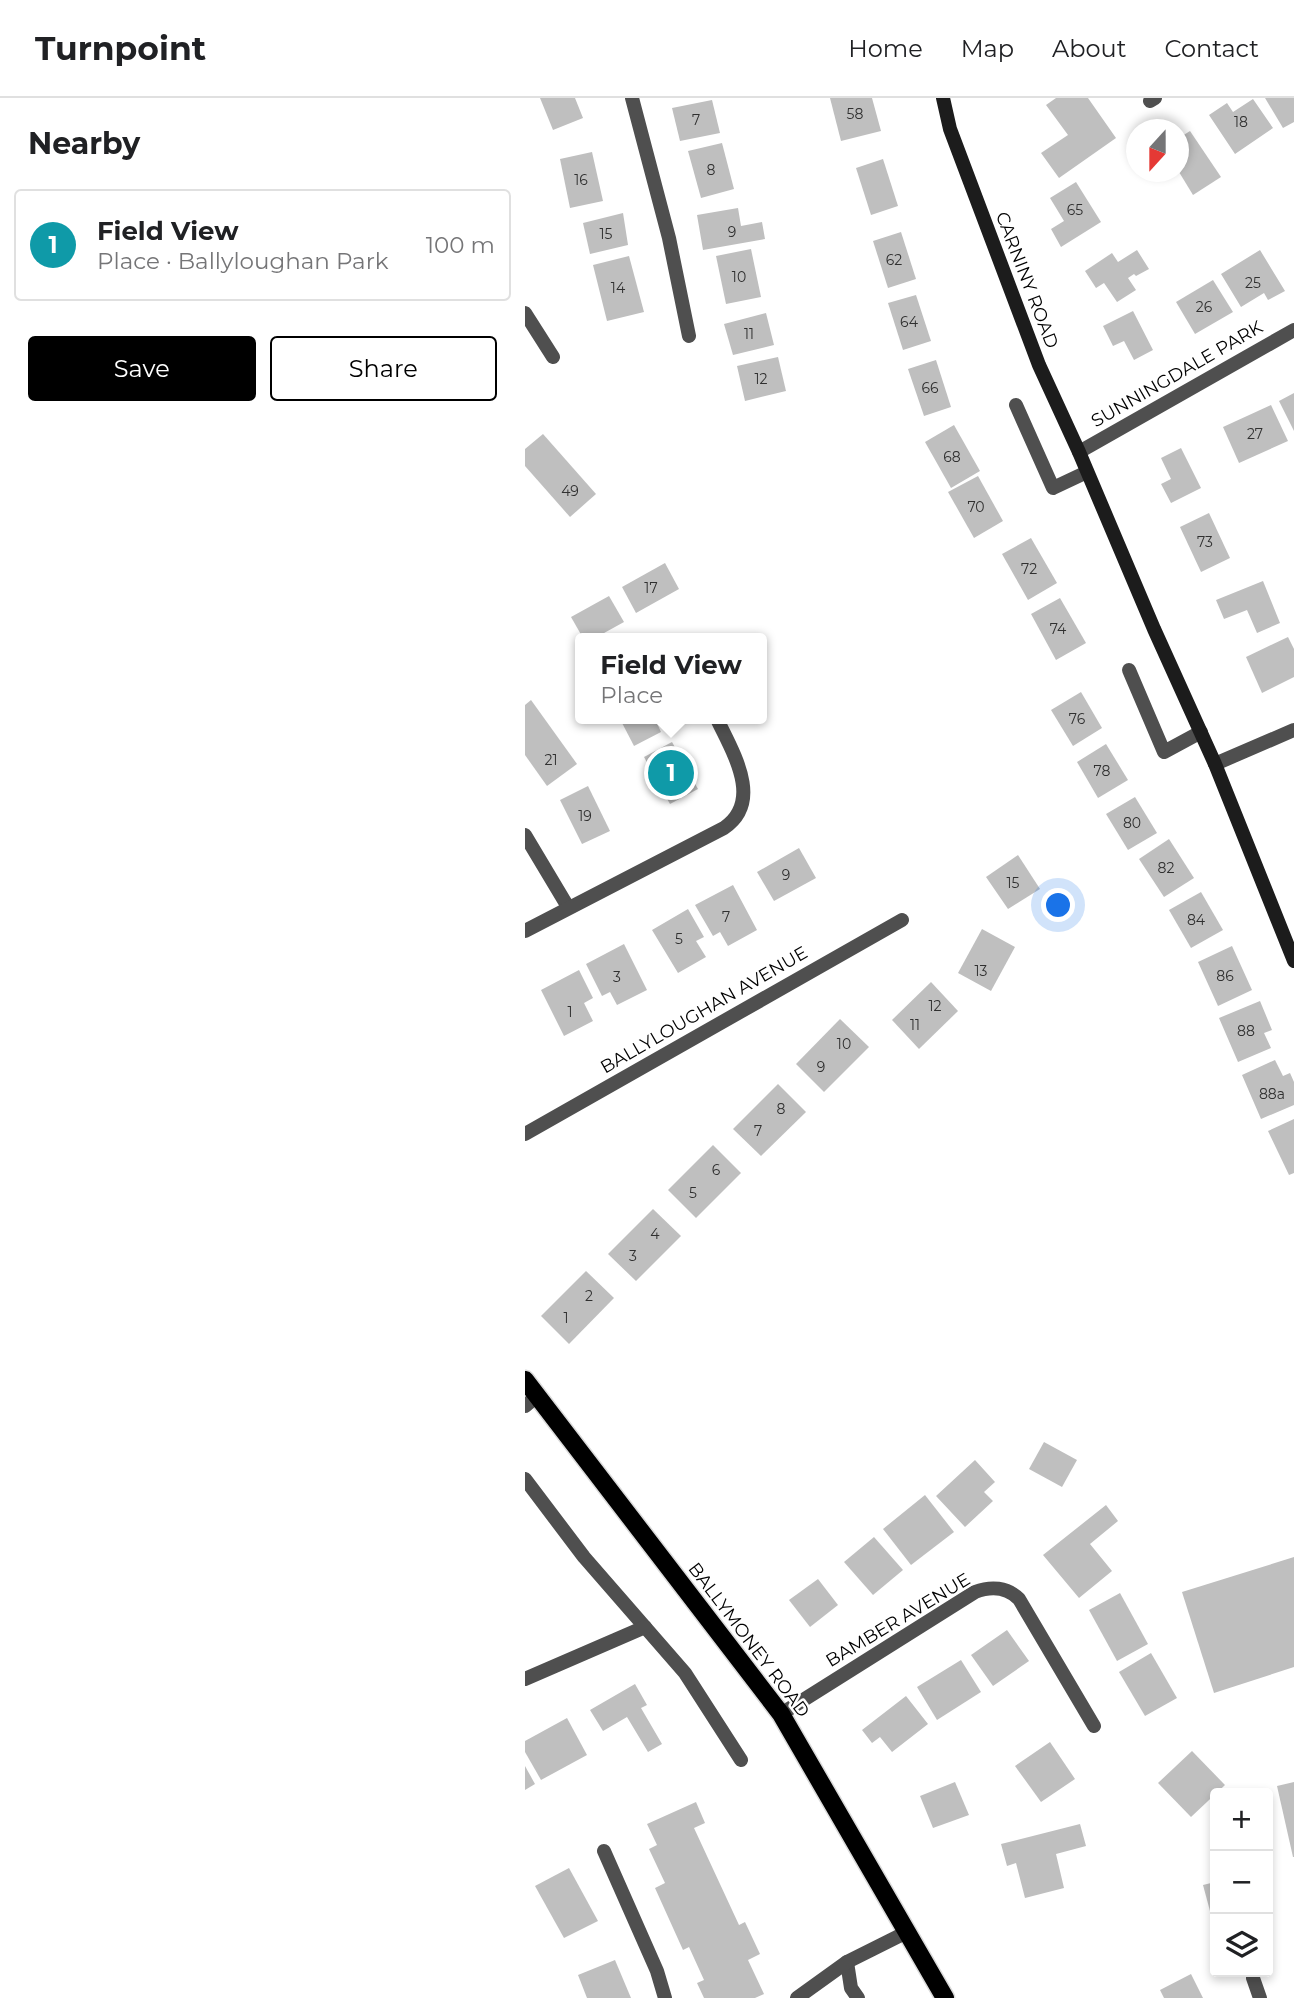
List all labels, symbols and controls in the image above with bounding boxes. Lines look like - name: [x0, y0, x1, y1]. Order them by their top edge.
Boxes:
- text: Turnpoint: [35, 28, 206, 68]
- text: Home: [848, 34, 923, 63]
- text: Map: [961, 34, 1014, 63]
- text: About: [1052, 34, 1126, 63]
- text: Contact: [1164, 34, 1259, 63]
- house number: 58: [847, 105, 863, 123]
- house number: 7: [692, 111, 700, 129]
- house number: 18: [1234, 113, 1248, 131]
- north arrow: [1126, 119, 1189, 182]
- text: Nearby: [28, 125, 140, 162]
- house number: 8: [707, 161, 716, 179]
- house number: 16: [574, 171, 588, 189]
- house number: 65: [1067, 201, 1083, 219]
- street label: CARNINY ROAD: [991, 209, 1063, 351]
- text: Field View: [97, 215, 239, 247]
- house number: 9: [728, 223, 736, 241]
- house number: 15: [600, 225, 613, 243]
- text: 1: [48, 231, 58, 259]
- text: 100 m: [426, 231, 495, 259]
- text: Place · Ballyloughan Park: [97, 247, 388, 275]
- house number: 62: [886, 251, 902, 269]
- house number: 10: [732, 268, 746, 286]
- house number: 25: [1245, 274, 1261, 292]
- house number: 14: [611, 279, 626, 297]
- house number: 26: [1196, 298, 1213, 316]
- house number: 64: [900, 313, 919, 331]
- street label: SUNNINGDALE PARK: [1087, 316, 1267, 432]
- house number: 11: [744, 325, 754, 343]
- button: Save: [28, 336, 256, 401]
- button: Share: [270, 336, 497, 401]
- house number: 12: [754, 370, 768, 388]
- house number: 66: [921, 379, 939, 397]
- house number: 27: [1247, 425, 1263, 443]
- house number: 68: [943, 448, 961, 466]
- house number: 49: [561, 482, 579, 500]
- house number: 70: [967, 498, 985, 516]
- house number: 73: [1197, 533, 1213, 551]
- house number: 72: [1021, 560, 1037, 578]
- house number: 17: [644, 579, 658, 597]
- house number: 74: [1050, 620, 1067, 638]
- popup: [575, 633, 767, 724]
- text: Field View: [600, 649, 742, 681]
- text: Place: [600, 681, 663, 709]
- house number: 76: [1069, 710, 1086, 728]
- pin: 1: [648, 747, 694, 799]
- house number: 21: [544, 751, 558, 769]
- house number: 78: [1094, 762, 1111, 780]
- house number: 19: [578, 807, 592, 825]
- house number: 80: [1123, 814, 1141, 832]
- house number: 82: [1158, 859, 1174, 877]
- house number: 9: [782, 866, 790, 884]
- house number: 15: [1007, 874, 1020, 892]
- your location: [1041, 888, 1075, 922]
- house number: 7: [722, 908, 730, 926]
- house number: 84: [1187, 911, 1206, 929]
- house number: 5: [675, 930, 683, 948]
- street label: BALLYLOUGHAN AVENUE: [597, 942, 811, 1078]
- house number: 13: [975, 962, 988, 980]
- house number: 86: [1216, 967, 1234, 985]
- house number: 3: [613, 968, 621, 986]
- house number: 12: [928, 997, 942, 1015]
- house number: 1: [567, 1003, 573, 1021]
- house number: 11: [910, 1016, 920, 1034]
- house number: 88: [1237, 1022, 1255, 1040]
- house number: 10: [837, 1035, 851, 1053]
- house number: 9: [817, 1058, 825, 1076]
- house number: 88a: [1259, 1085, 1285, 1103]
- house number: 8: [777, 1100, 786, 1118]
- house number: 7: [754, 1122, 762, 1140]
- house number: 6: [712, 1161, 721, 1179]
- house number: 5: [689, 1184, 697, 1202]
- house number: 4: [650, 1225, 660, 1243]
- house number: 3: [629, 1247, 637, 1265]
- house number: 2: [585, 1287, 593, 1305]
- house number: 1: [563, 1309, 569, 1327]
- street label: BALLYMONEY ROAD: [684, 1558, 814, 1722]
- street label: BAMBER AVENUE: [822, 1568, 974, 1672]
- map controls: [1210, 1788, 1273, 1977]
- button: +: [1210, 1788, 1273, 1851]
- button: −: [1210, 1851, 1273, 1914]
- button: layers: [1210, 1914, 1273, 1977]

